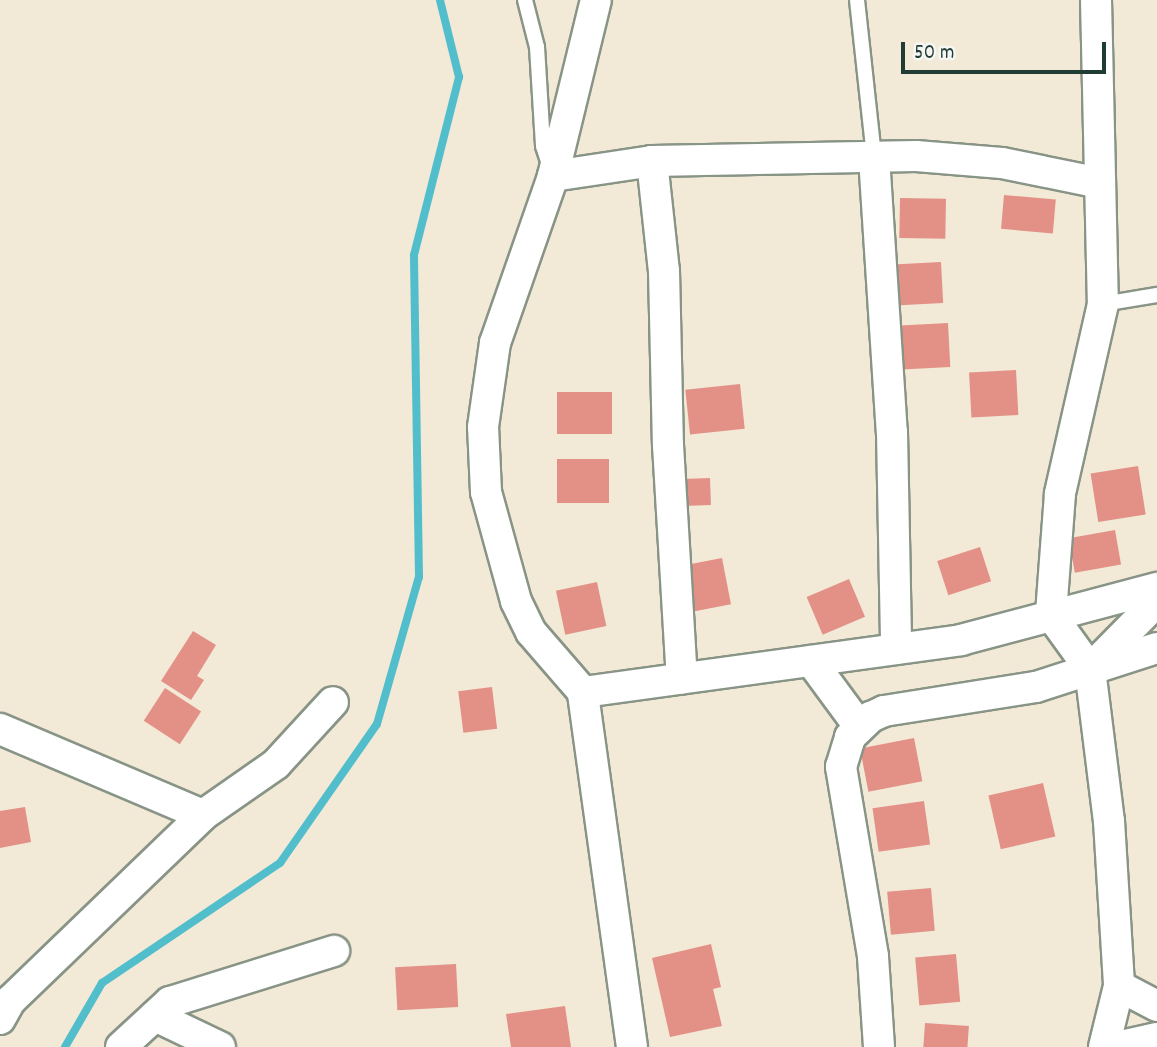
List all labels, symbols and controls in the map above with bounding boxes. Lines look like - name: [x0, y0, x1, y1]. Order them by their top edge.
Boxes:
- scale bar: [905, 28, 1110, 72]
- text: 50 m: [914, 39, 954, 69]

